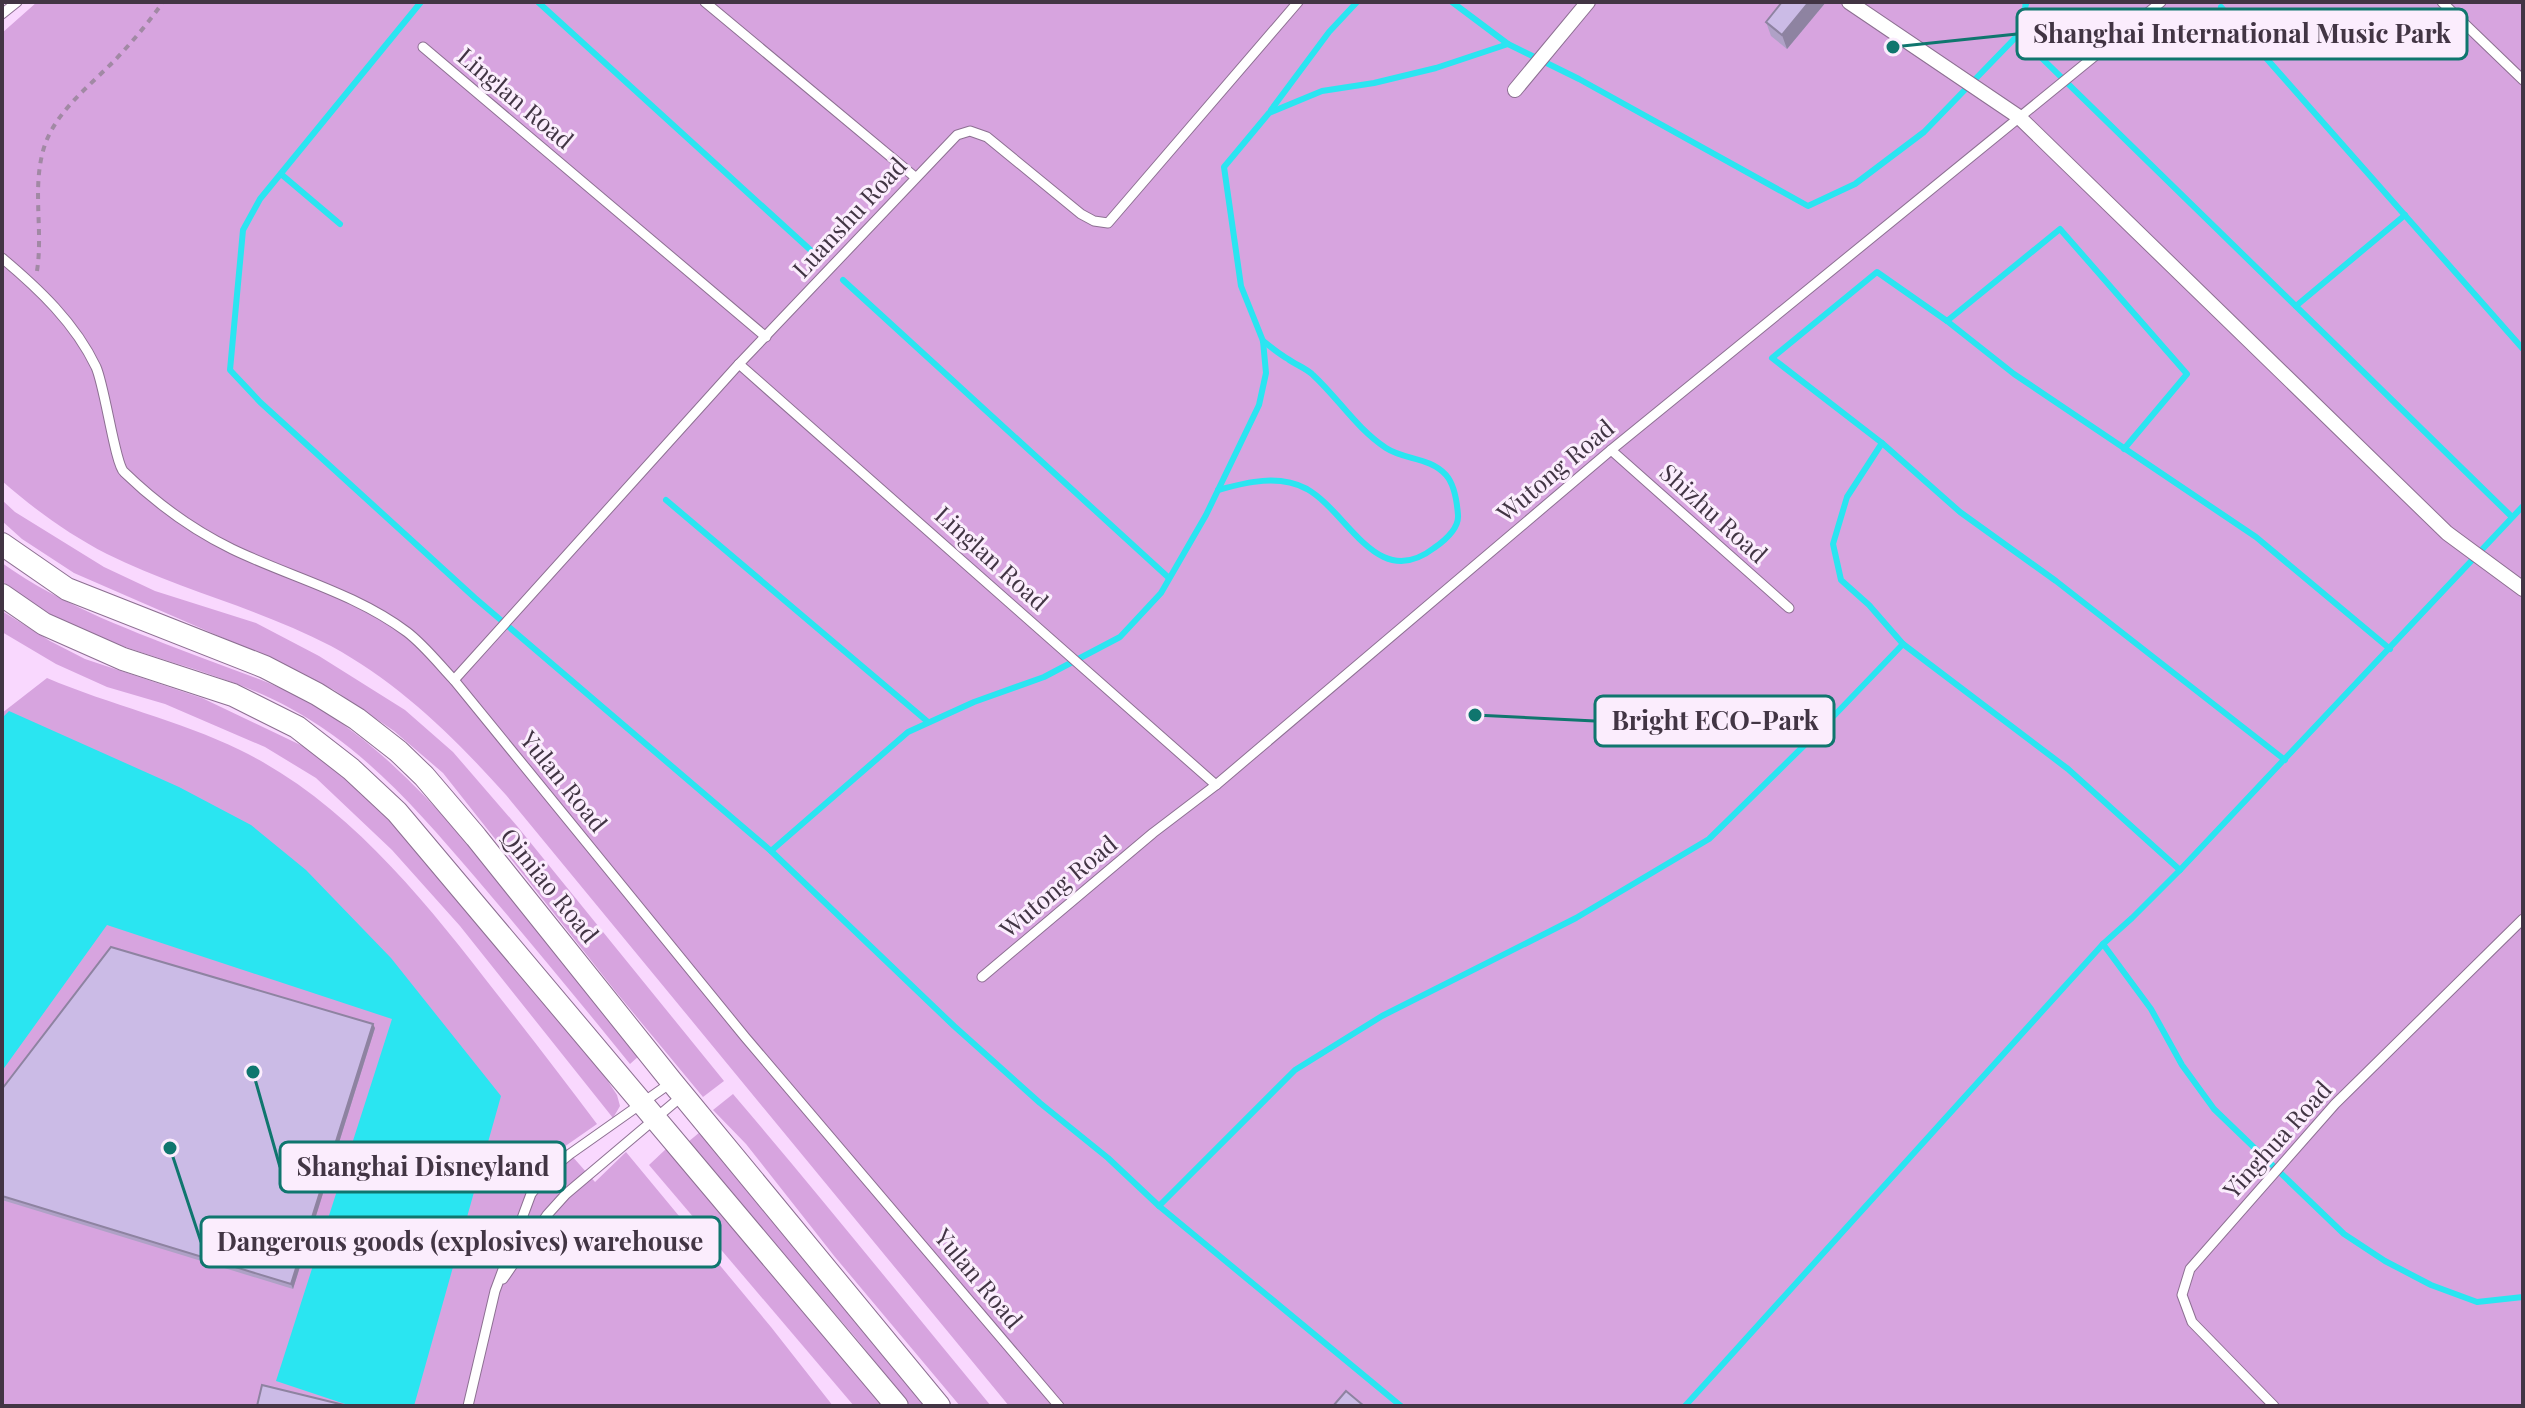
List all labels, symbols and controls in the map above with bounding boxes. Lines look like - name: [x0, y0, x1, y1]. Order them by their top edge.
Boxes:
- callout: Shanghai International Music Park: [2017, 9, 2467, 59]
- text: Shanghai International Music Park: [2033, 15, 2452, 50]
- street label: Linglan Road: [452, 40, 581, 155]
- street label: Luanshu Road: [784, 149, 913, 284]
- street label: Wutong Road: [1489, 411, 1620, 529]
- street label: Shizhu Road: [1654, 456, 1775, 569]
- street label: Linglan Road: [929, 498, 1056, 617]
- callout: Bright ECO-Park: [1595, 696, 1834, 746]
- text: Bright ECO-Park: [1611, 702, 1819, 737]
- street label: Yulan Road: [513, 723, 615, 838]
- street label: Qimiao Road: [494, 821, 607, 949]
- street label: Wutong Road: [992, 827, 1123, 945]
- street label: Yinghua Road: [2215, 1073, 2338, 1205]
- callout: Shanghai Disneyland: [280, 1142, 565, 1192]
- text: Shanghai Disneyland: [297, 1148, 550, 1183]
- callout: Dangerous goods (explosives) warehouse: [201, 1217, 720, 1267]
- street label: Yulan Road: [928, 1220, 1031, 1334]
- text: Dangerous goods (explosives) warehouse: [217, 1223, 703, 1258]

